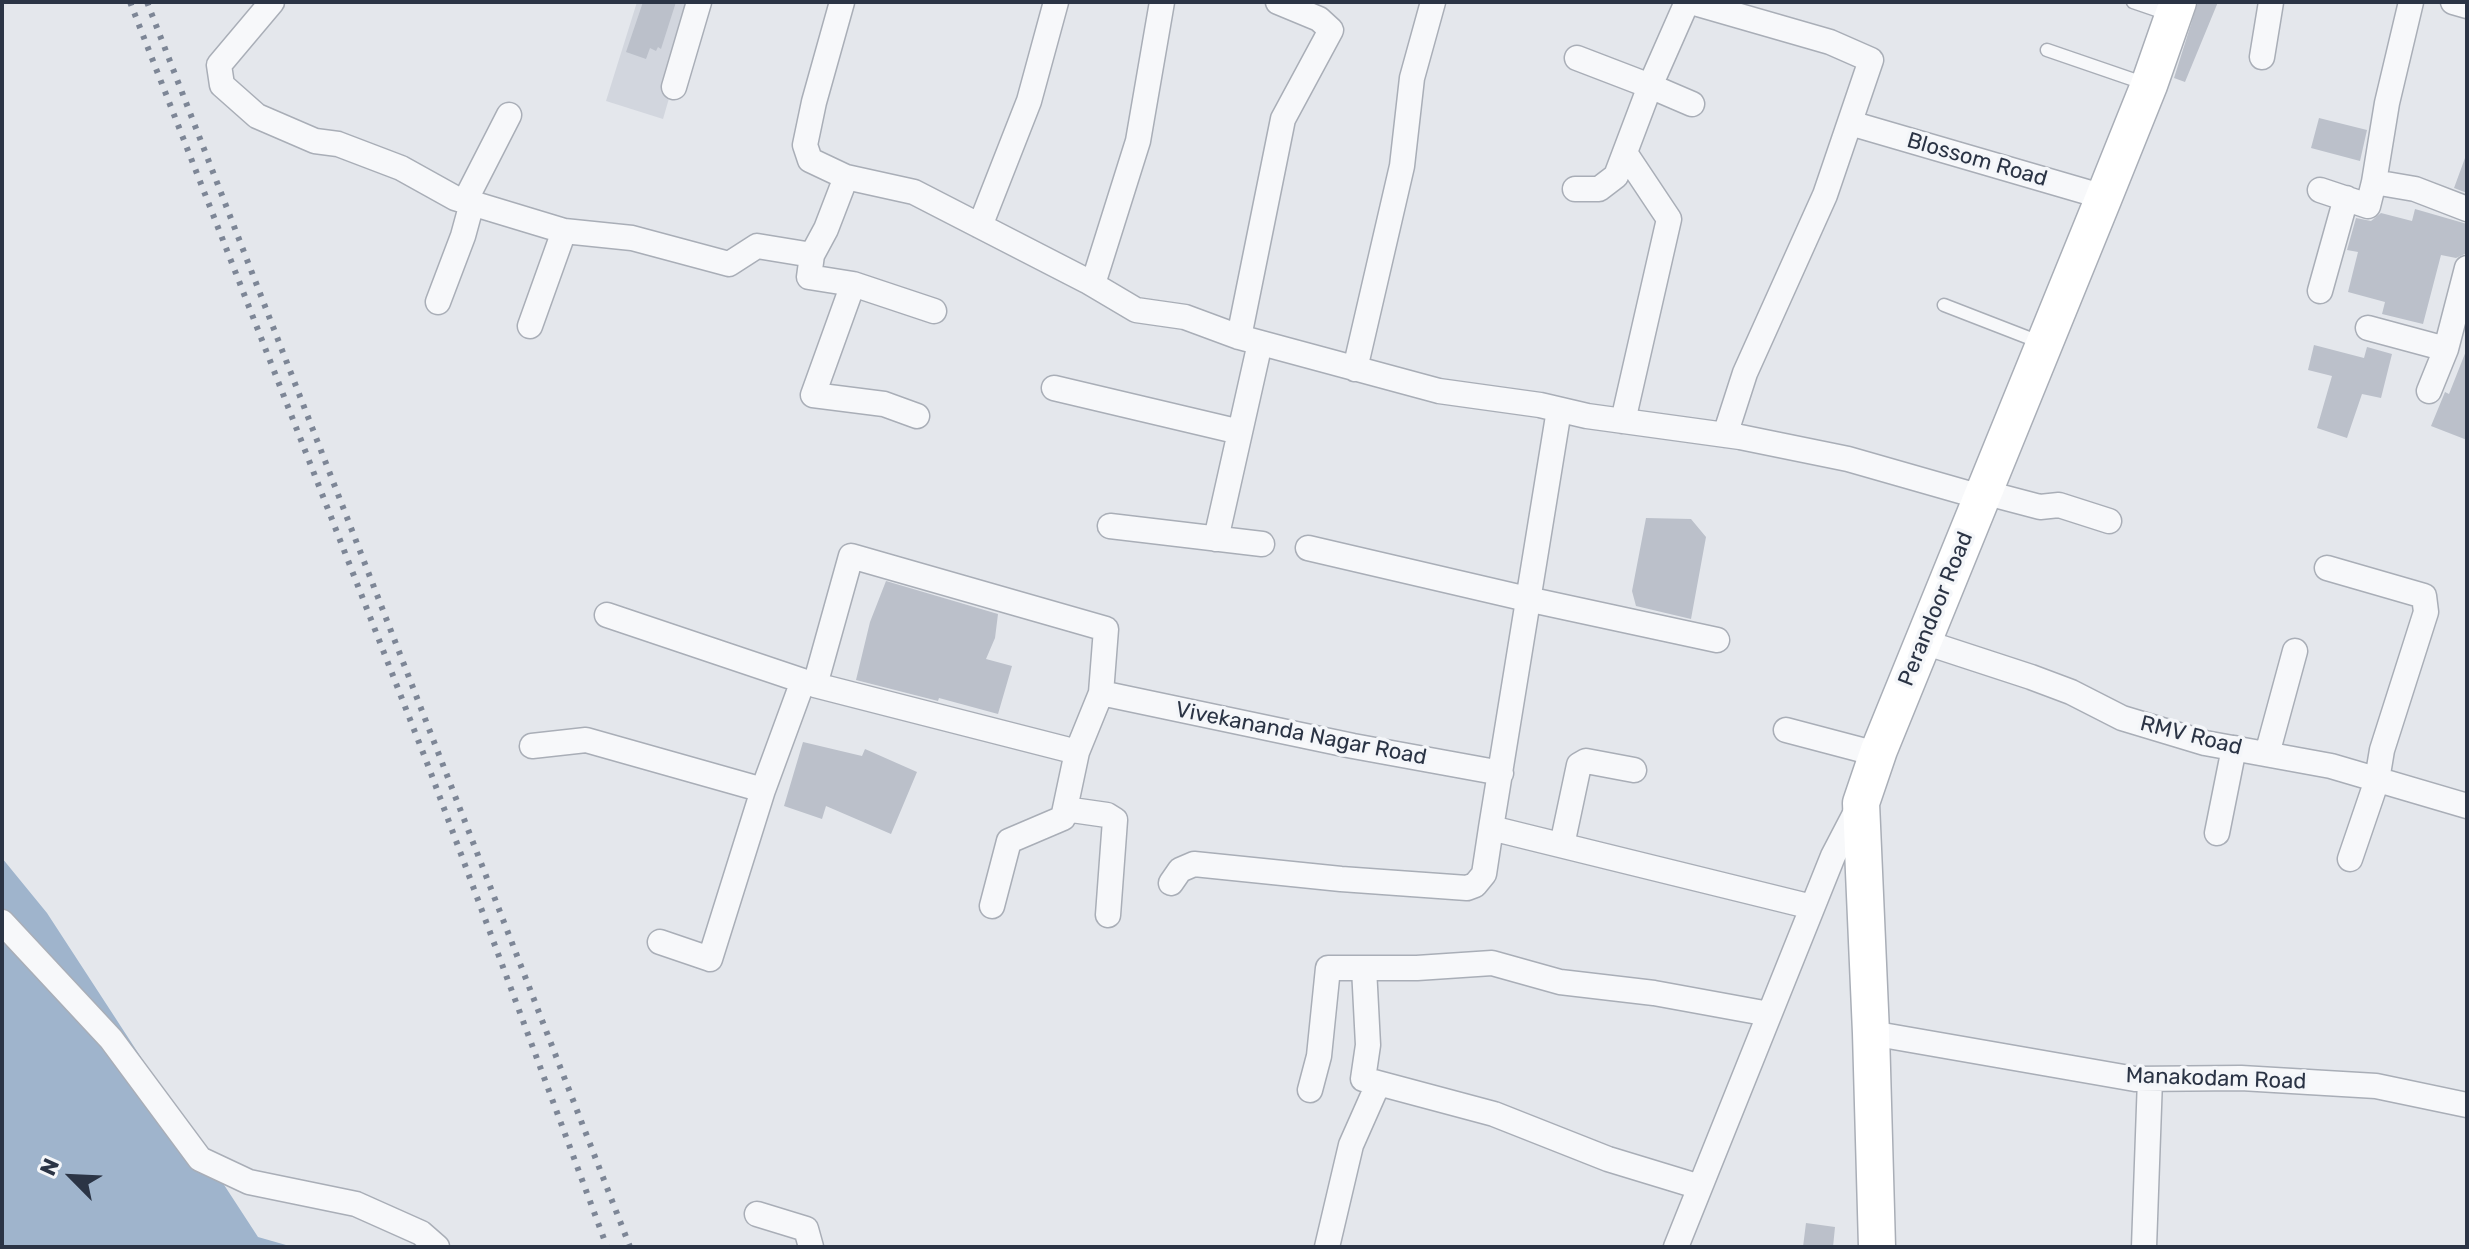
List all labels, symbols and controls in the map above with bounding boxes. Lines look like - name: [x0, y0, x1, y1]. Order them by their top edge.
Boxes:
- street label: Blossom Road: [1904, 127, 2050, 193]
- street label: Perandoor Road: [1893, 528, 1979, 690]
- street label: Vivekananda Nagar Road: [1173, 697, 1429, 771]
- street label: RMV Road: [2137, 711, 2245, 761]
- street label: Manakodam Road: [2125, 1063, 2307, 1095]
- north arrow: [32, 1137, 112, 1217]
- text: N: [34, 1154, 65, 1180]

